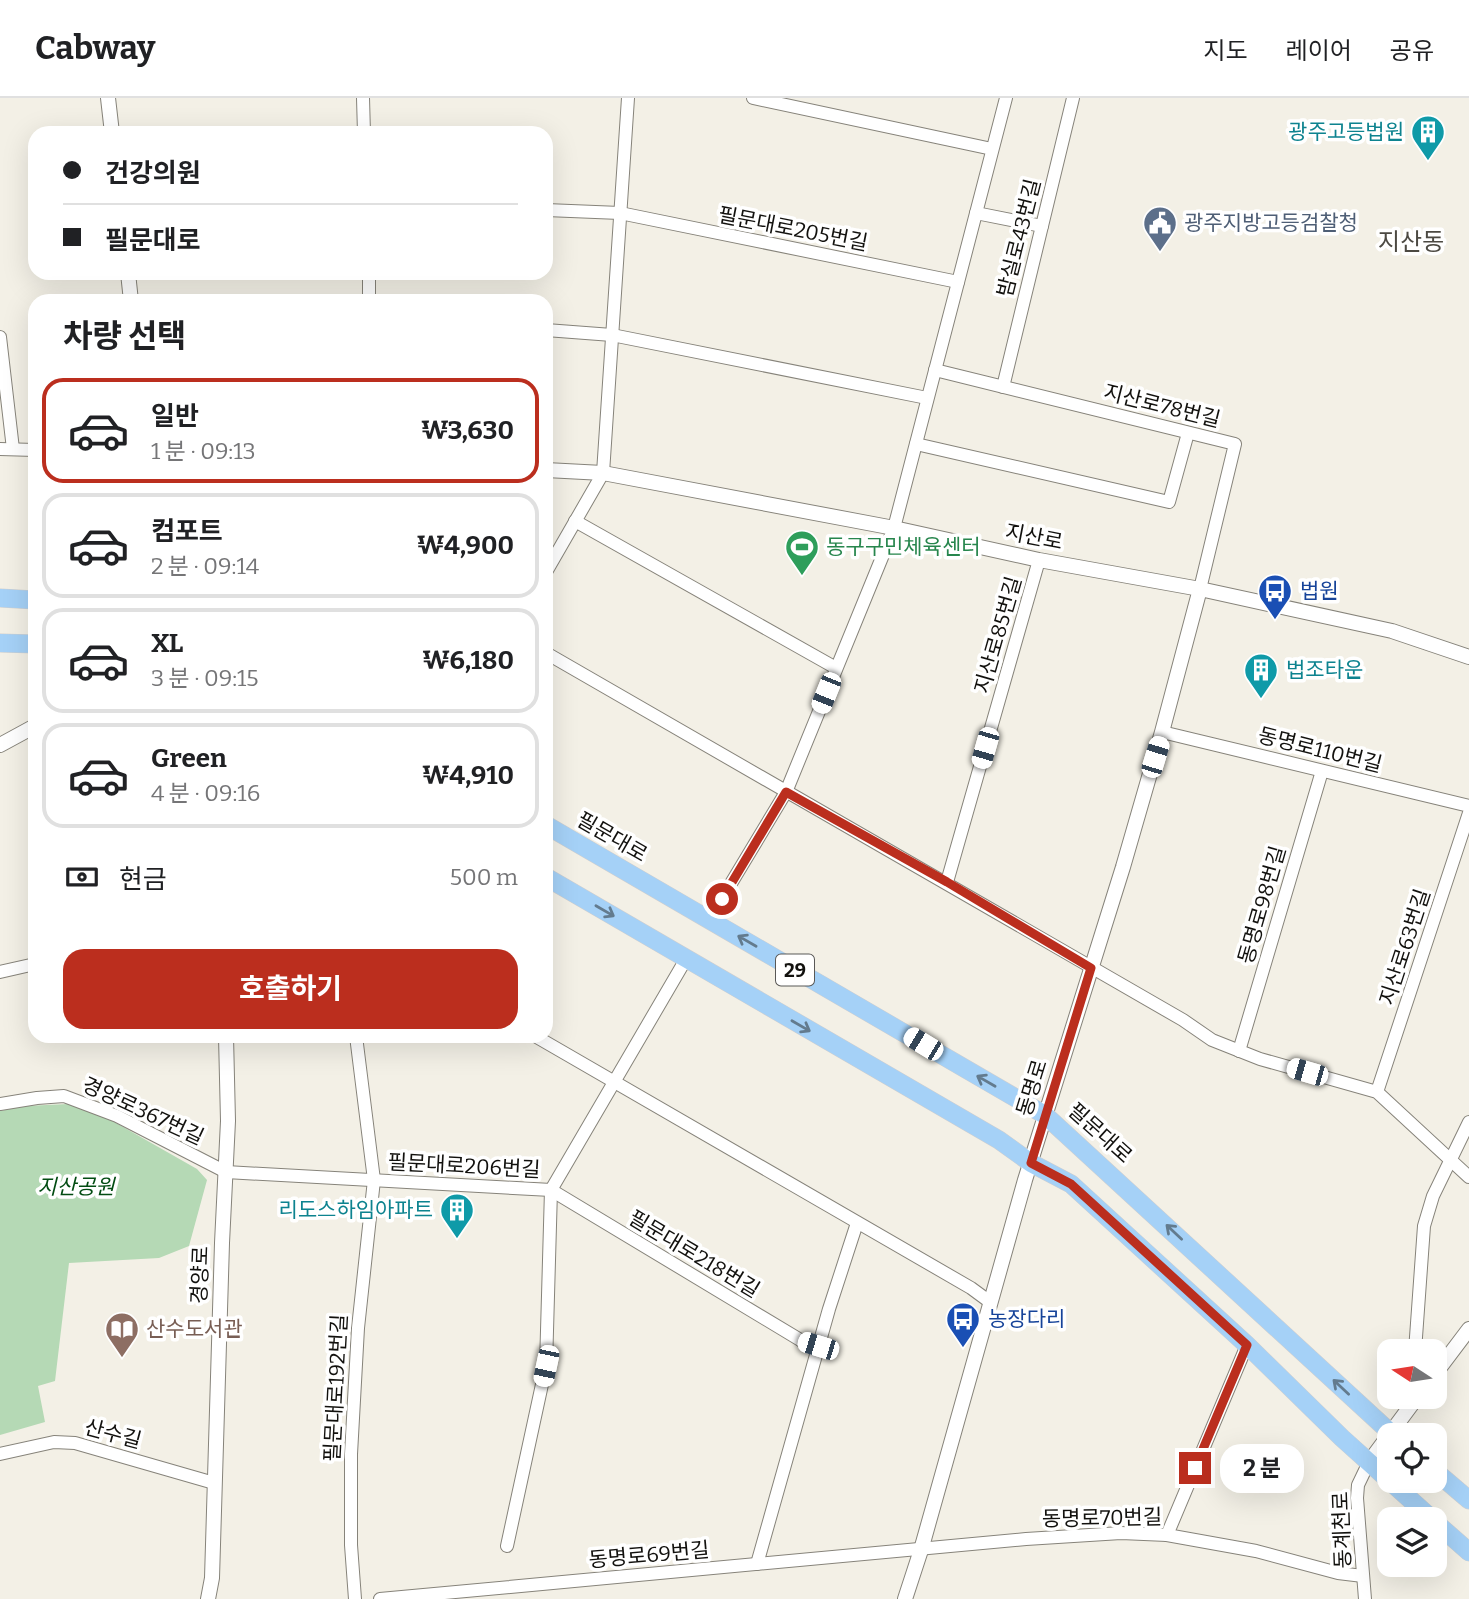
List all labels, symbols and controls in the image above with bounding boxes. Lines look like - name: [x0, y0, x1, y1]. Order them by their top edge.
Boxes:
- text: Cabway: [35, 28, 155, 68]
- text: 지도: [1203, 37, 1248, 65]
- text: 레이어: [1286, 37, 1352, 65]
- text: 공유: [1390, 37, 1434, 65]
- building icon: 광주고등법원: [1409, 113, 1447, 162]
- place label: 광주고등법원: [1288, 119, 1404, 145]
- text: 건강의원: [105, 158, 201, 189]
- street label: 밤실로43번길: [992, 176, 1046, 300]
- street label: 필문대로205번길: [716, 202, 870, 256]
- public building icon: 광주지방고등검찰청: [1141, 204, 1179, 253]
- place label: 광주지방고등검찰청: [1184, 210, 1358, 236]
- text: 필문대로: [105, 225, 201, 256]
- district label: 지산동: [1378, 228, 1444, 256]
- text: 차량 선택: [63, 317, 187, 355]
- street label: 지산로78번길: [1101, 379, 1223, 433]
- icon: car: [67, 399, 130, 462]
- text: 일반: [151, 401, 199, 432]
- text: ₩3,630: [421, 415, 514, 446]
- text: 1 분 · 09:13: [151, 437, 256, 465]
- icon: car: [67, 514, 130, 577]
- text: 컴포트: [151, 516, 223, 547]
- street label: 지산로: [1003, 519, 1065, 555]
- sports icon: 동구구민체육센터: [783, 528, 821, 577]
- text: ₩4,900: [417, 530, 514, 561]
- place label: 동구구민체육센터: [826, 534, 981, 560]
- text: 2 분 · 09:14: [151, 552, 259, 580]
- bus stop icon: 법원: [1256, 572, 1294, 621]
- street label: 지산로85번길: [969, 574, 1027, 696]
- place label: 법원: [1300, 578, 1339, 604]
- text: XL: [151, 628, 183, 659]
- icon: car: [67, 629, 130, 692]
- text: ₩6,180: [422, 645, 514, 676]
- building icon: 법조타운: [1242, 651, 1280, 700]
- place label: 법조타운: [1286, 657, 1363, 683]
- text: 3 분 · 09:15: [151, 664, 259, 692]
- car: [809, 670, 844, 716]
- street label: 동명로110번길: [1255, 722, 1385, 778]
- car: [970, 725, 1001, 771]
- car: [1139, 734, 1172, 780]
- text: Green: [151, 743, 227, 774]
- icon: car: [67, 744, 130, 807]
- text: ₩4,910: [422, 760, 514, 791]
- text: 4 분 · 09:16: [151, 779, 260, 807]
- street label: 필문대로: [572, 806, 652, 868]
- street label: 동명로98번길: [1233, 843, 1291, 967]
- icon: cash: [63, 858, 101, 896]
- text: 500 m: [450, 863, 518, 891]
- text: 현금: [119, 864, 167, 895]
- route start: [706, 883, 738, 915]
- street label: 지산로63번길: [1374, 886, 1436, 1008]
- one-way arrow: [594, 905, 615, 918]
- one-way arrow: [737, 934, 757, 948]
- button: 호출하기: [63, 949, 518, 1029]
- road number: 29: [776, 954, 814, 986]
- one-way arrow: [791, 1019, 811, 1033]
- car: [900, 1024, 947, 1064]
- street label: 동명로: [1011, 1056, 1053, 1120]
- car: [1284, 1056, 1331, 1088]
- street label: 경양로367번길: [78, 1072, 208, 1150]
- one-way arrow: [976, 1074, 996, 1088]
- street label: 필문대로: [1063, 1097, 1137, 1169]
- street label: 필문대로206번길: [387, 1149, 541, 1183]
- park label: 지산공원: [37, 1174, 116, 1200]
- building icon: 리도스하임아파트: [438, 1191, 476, 1240]
- place label: 리도스하임아파트: [278, 1197, 433, 1223]
- street label: 필문대로218번길: [624, 1205, 764, 1303]
- one-way arrow: [1165, 1224, 1183, 1240]
- street label: 경양로: [186, 1246, 214, 1304]
- bus stop icon: 농장다리: [944, 1300, 982, 1349]
- place label: 농장다리: [988, 1306, 1065, 1332]
- library icon: 산수도서관: [103, 1310, 141, 1359]
- street label: 필문대로192번길: [319, 1313, 353, 1463]
- place label: 산수도서관: [146, 1316, 243, 1342]
- car: [795, 1330, 842, 1362]
- north arrow: [1377, 1339, 1447, 1409]
- map controls: [1377, 1339, 1447, 1577]
- car: [532, 1343, 561, 1389]
- one-way arrow: [1333, 1378, 1350, 1395]
- street label: 산수길: [82, 1414, 144, 1454]
- button: locate: [1377, 1423, 1447, 1493]
- callout: 2 분: [1220, 1444, 1304, 1492]
- route end: [1179, 1452, 1211, 1484]
- text: 2 분: [1243, 1454, 1281, 1482]
- street label: 동계천로: [1328, 1491, 1356, 1569]
- street label: 동명로70번길: [1042, 1504, 1162, 1532]
- button: layers: [1377, 1507, 1447, 1577]
- street label: 동명로69번길: [587, 1537, 711, 1573]

